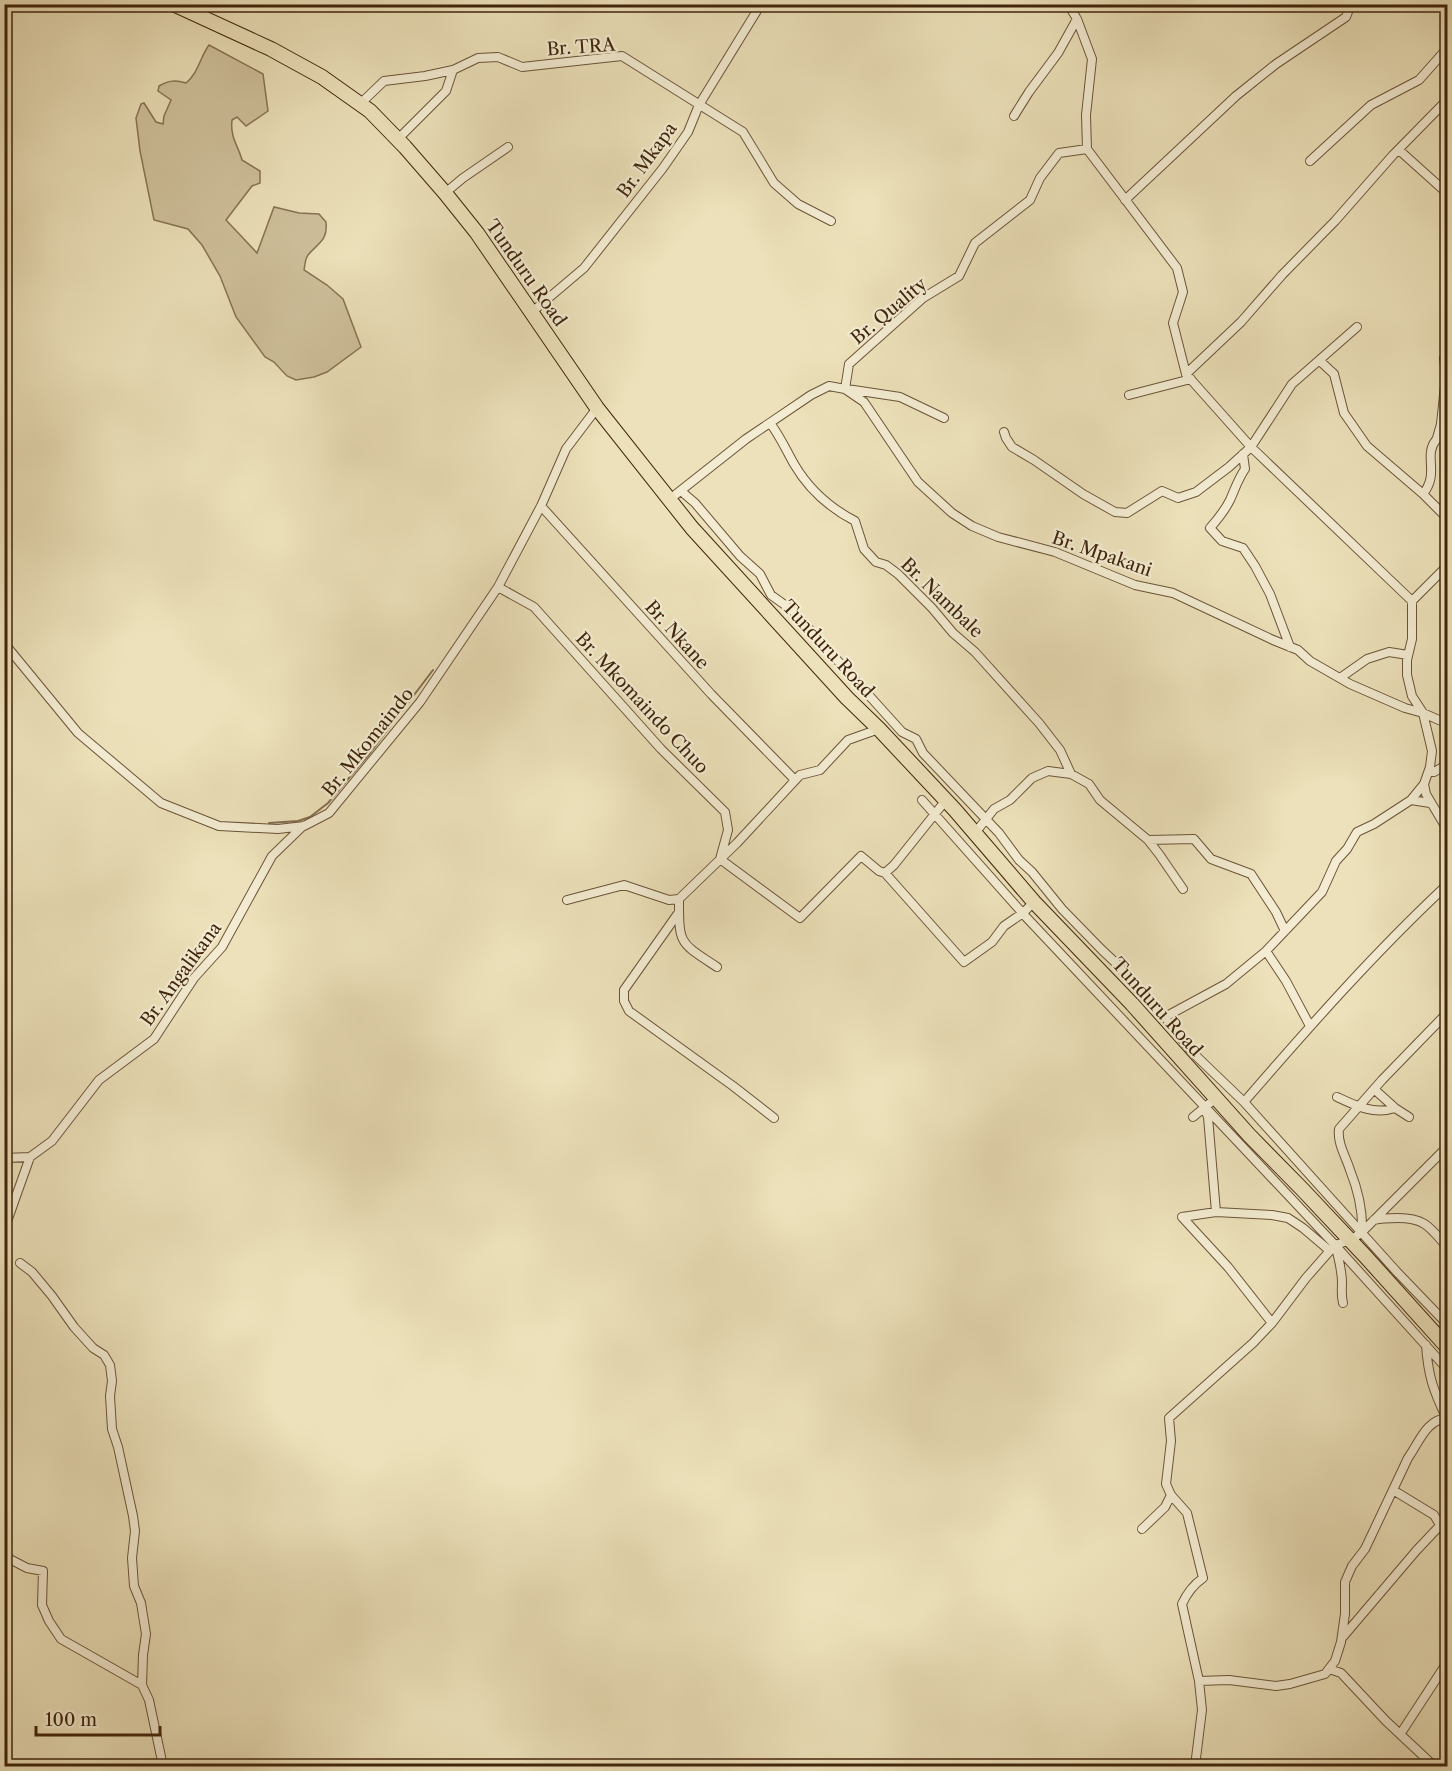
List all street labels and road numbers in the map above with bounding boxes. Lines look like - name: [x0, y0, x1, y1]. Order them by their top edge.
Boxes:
- street label: Br. TRA: [546, 34, 617, 60]
- street label: Br. Mkapa: [612, 118, 682, 202]
- street label: Tunduru Road: [481, 215, 571, 331]
- street label: Br. Quality: [847, 272, 932, 349]
- street label: Br. Mpakani: [1049, 527, 1155, 582]
- street label: Br. Nambale: [896, 553, 988, 643]
- street label: Br. Nkane: [640, 596, 714, 674]
- street label: Tunduru Road: [777, 596, 879, 702]
- street label: Br. Mkomaindo Chuo: [571, 628, 713, 778]
- street label: Br. Mkomaindo: [318, 683, 418, 801]
- street label: Br. Angalikana: [136, 917, 226, 1030]
- street label: Tunduru Road: [1107, 953, 1207, 1061]

